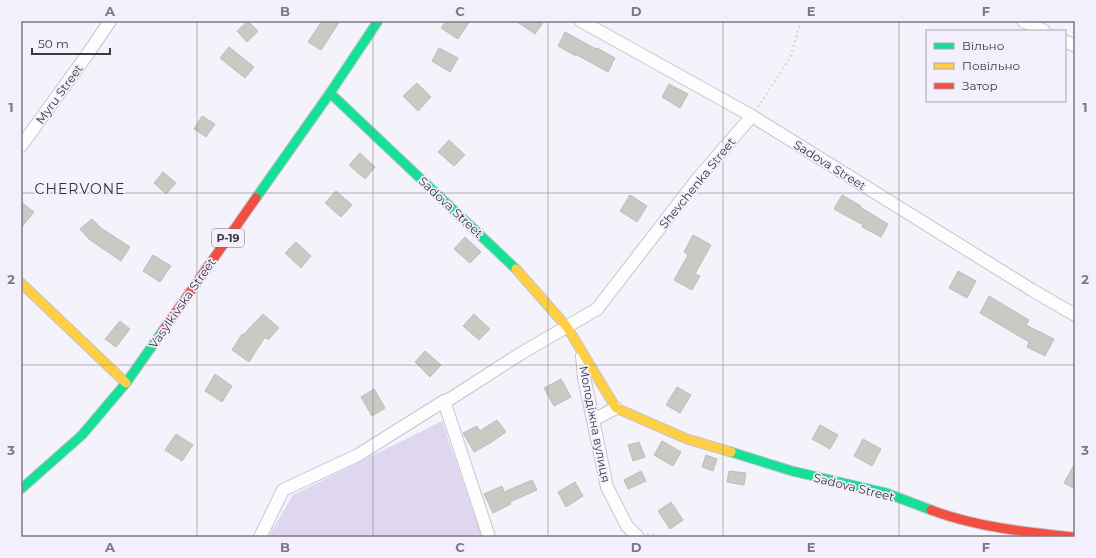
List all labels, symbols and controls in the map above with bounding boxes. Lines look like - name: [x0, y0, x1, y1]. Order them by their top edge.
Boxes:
- text: A: [104, 3, 116, 19]
- text: B: [280, 3, 290, 19]
- text: C: [455, 3, 465, 19]
- text: D: [631, 3, 642, 19]
- text: E: [807, 3, 816, 19]
- text: F: [982, 3, 990, 19]
- scale bar: [32, 30, 110, 56]
- legend: [926, 30, 1066, 102]
- text: 50 m: [38, 36, 69, 51]
- text: Вільно: [962, 38, 1005, 53]
- text: Повільно: [962, 58, 1021, 73]
- street label: Myru Street: [32, 61, 86, 127]
- text: Затор: [962, 78, 998, 93]
- text: 1: [8, 99, 14, 115]
- text: 1: [1082, 99, 1088, 115]
- street label: Shevchenka Street: [656, 134, 738, 231]
- street label: Sadova Street: [791, 137, 869, 193]
- street label: Sadova Street: [416, 173, 486, 241]
- district label: CHERVONE: [35, 180, 125, 198]
- road number: Р-19: [212, 229, 244, 247]
- street label: Vasylkivska Street: [145, 255, 219, 351]
- text: 2: [7, 271, 15, 287]
- text: 2: [1081, 271, 1089, 287]
- street label: Молодіжна вулиця: [576, 364, 614, 484]
- text: 3: [6, 442, 15, 458]
- text: 3: [1080, 442, 1089, 458]
- street label: Sadova Street: [812, 470, 896, 504]
- text: A: [104, 539, 116, 555]
- text: B: [280, 539, 290, 555]
- text: C: [455, 539, 465, 555]
- text: D: [631, 539, 642, 555]
- text: E: [807, 539, 816, 555]
- text: F: [982, 539, 990, 555]

